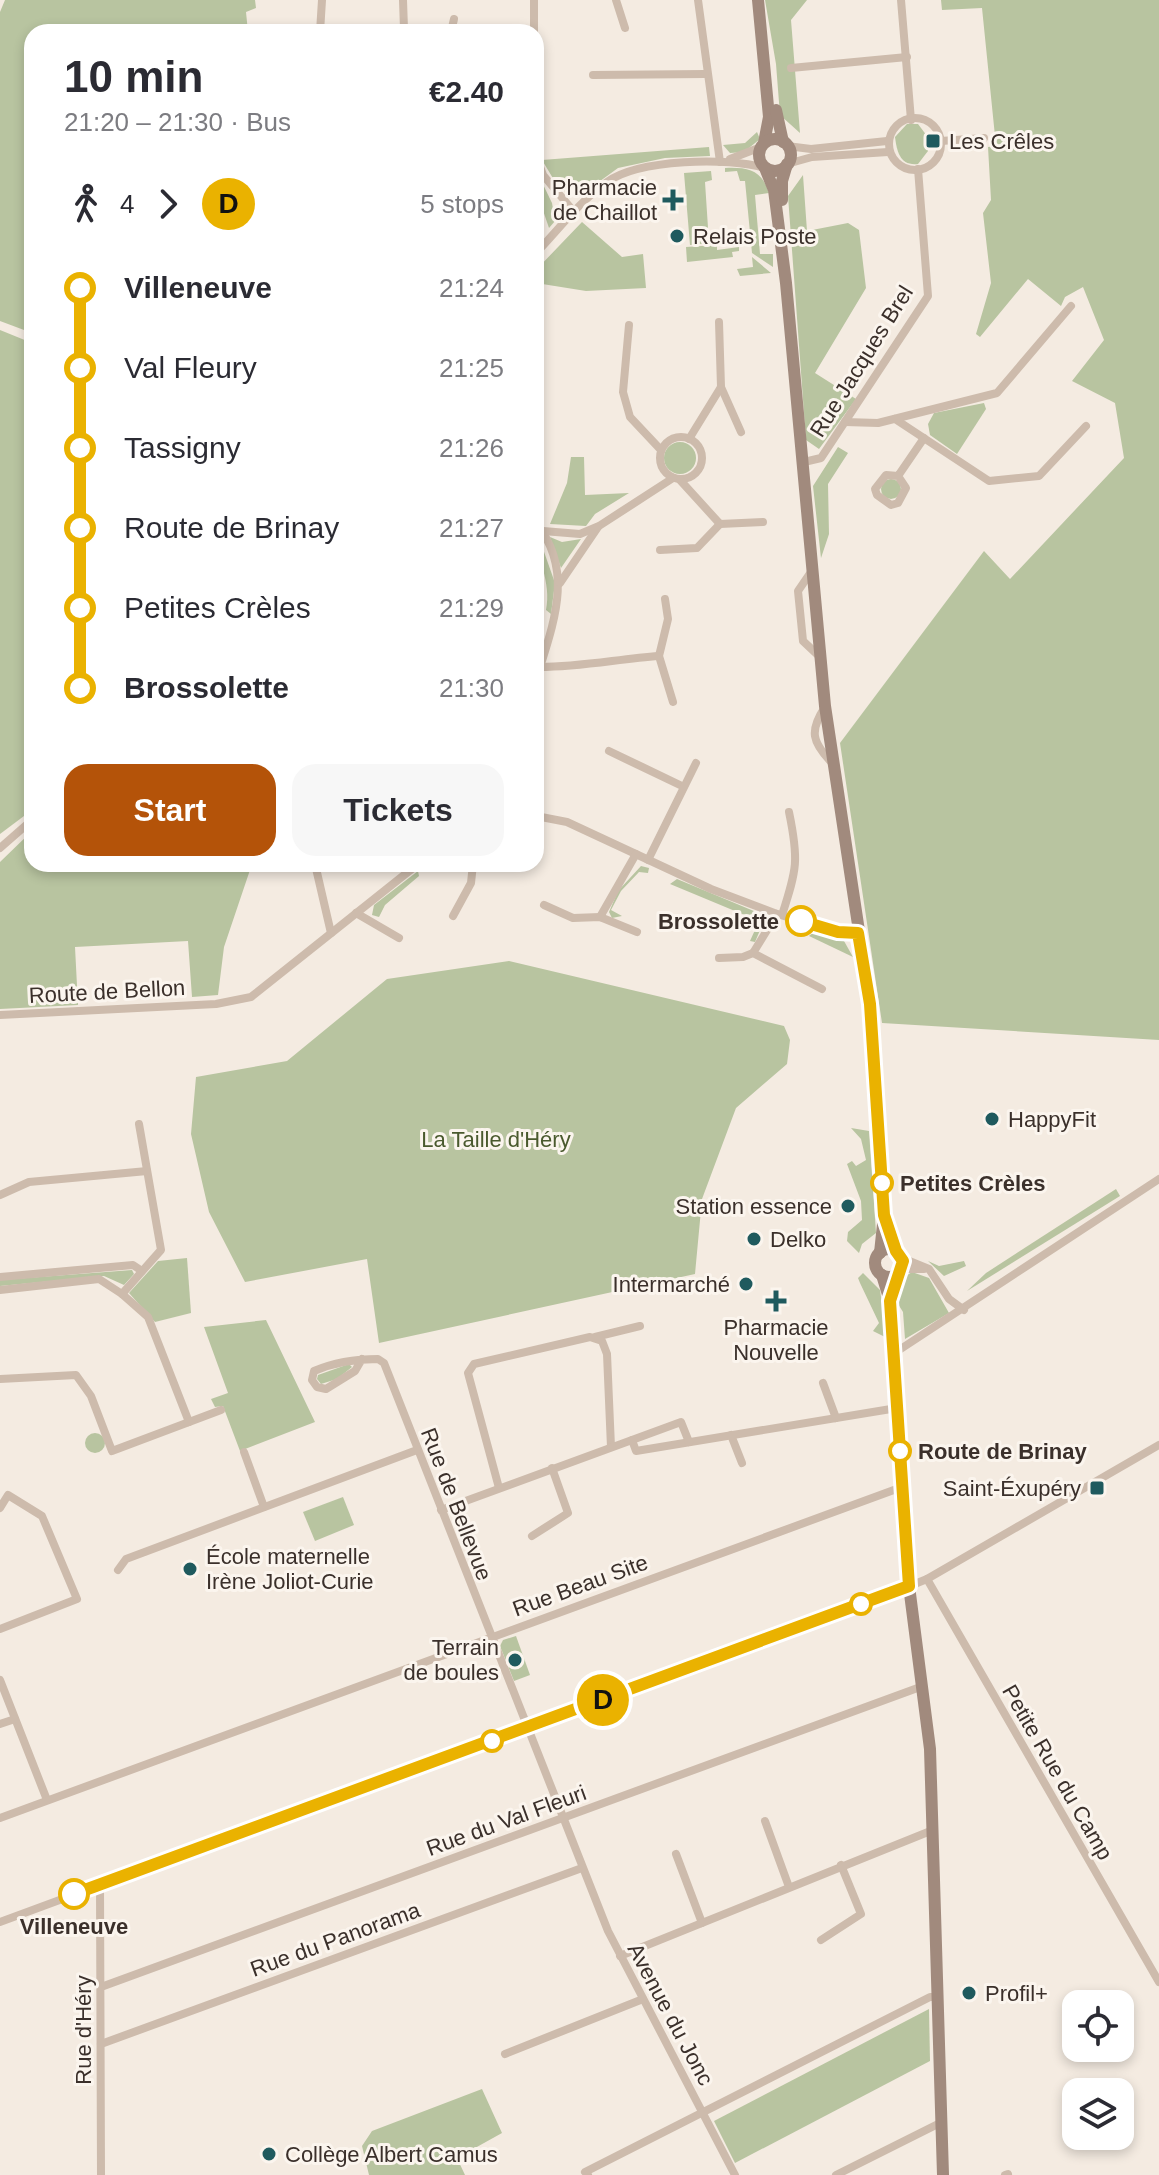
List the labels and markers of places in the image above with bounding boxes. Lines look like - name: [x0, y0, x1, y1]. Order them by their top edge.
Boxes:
- place label: Les Crêles: [949, 129, 1054, 154]
- marker: Les Crêles: [924, 132, 942, 150]
- place label: Pharmacie de Chaillot: [552, 175, 657, 225]
- marker: Pharmacie de Chaillot: [664, 191, 682, 209]
- place label: Relais Poste: [693, 224, 817, 249]
- marker: Relais Poste: [668, 227, 686, 245]
- marker: Brossolette: [786, 906, 816, 936]
- place label: Brossolette: [658, 909, 779, 934]
- place label: HappyFit: [1008, 1107, 1096, 1132]
- marker: HappyFit: [983, 1110, 1001, 1128]
- place label: Petites Crèles: [900, 1171, 1046, 1196]
- marker: Petites Crèles: [871, 1172, 893, 1194]
- place label: Station essence: [675, 1194, 832, 1219]
- marker: Station essence: [839, 1197, 857, 1215]
- place label: Delko: [770, 1227, 826, 1252]
- marker: Delko: [745, 1230, 763, 1248]
- place label: Intermarché: [613, 1272, 730, 1297]
- marker: Intermarché: [737, 1275, 755, 1293]
- marker: Pharmacie Nouvelle: [767, 1292, 785, 1310]
- place label: Pharmacie Nouvelle: [723, 1315, 829, 1365]
- place label: Route de Brinay: [918, 1439, 1087, 1464]
- marker: Route de Brinay: [889, 1440, 911, 1462]
- place label: Saint-Éxupéry: [943, 1476, 1081, 1501]
- marker: Saint-Éxupéry: [1088, 1479, 1106, 1497]
- place label: École maternelle Irène Joliot-Curie: [206, 1544, 374, 1594]
- marker: École maternelle Irène Joliot-Curie: [181, 1560, 199, 1578]
- unlabelled marker: [850, 1593, 872, 1615]
- place label: Terrain de boules: [404, 1635, 499, 1685]
- marker: Terrain de boules: [506, 1651, 524, 1669]
- unlabelled marker: [481, 1730, 503, 1752]
- marker: Villeneuve: [59, 1879, 89, 1909]
- place label: Villeneuve: [20, 1914, 128, 1939]
- place label: Profil+: [985, 1981, 1048, 2006]
- marker: Profil+: [960, 1984, 978, 2002]
- place label: Collège Albert Camus: [285, 2142, 498, 2167]
- marker: Collège Albert Camus: [260, 2145, 278, 2163]

